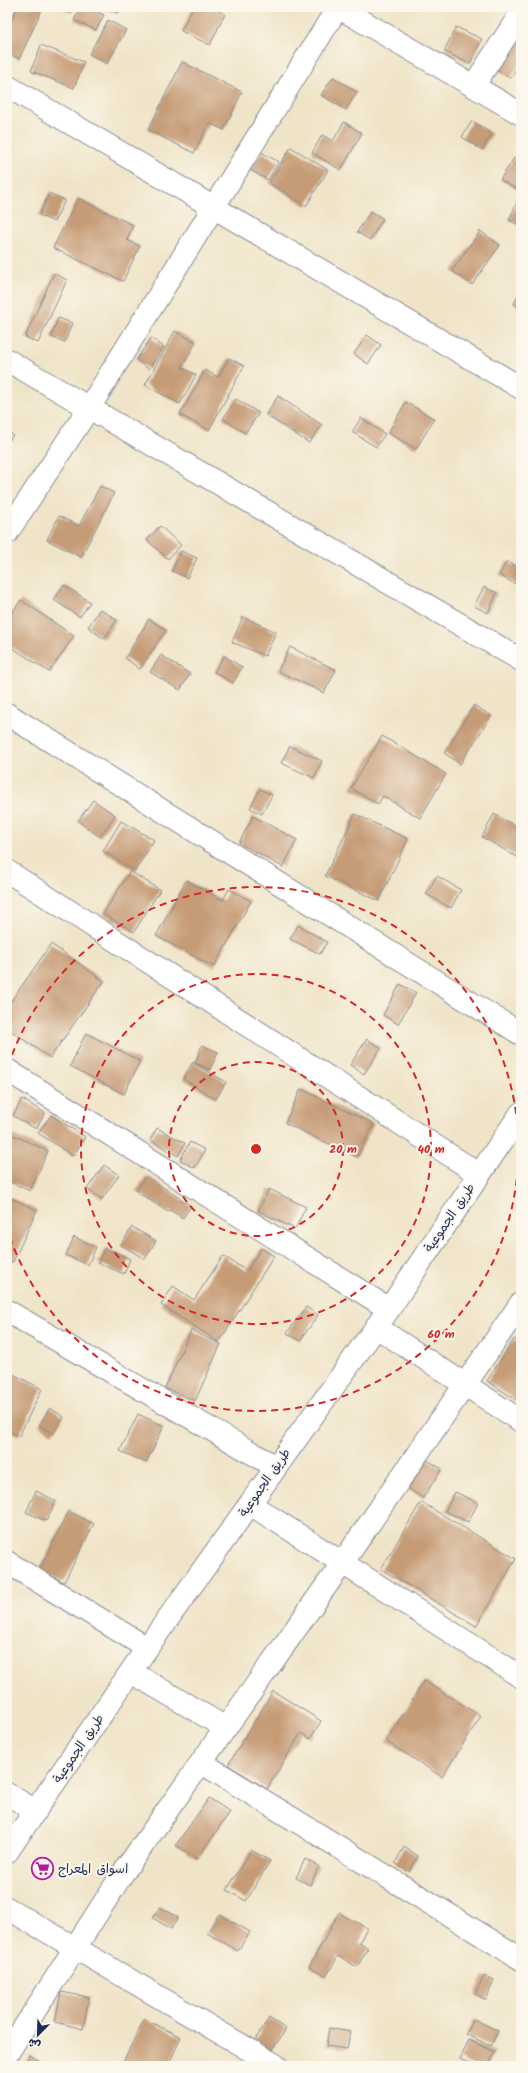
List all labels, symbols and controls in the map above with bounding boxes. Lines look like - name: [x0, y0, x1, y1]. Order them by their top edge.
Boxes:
- text: 20 m: [329, 1140, 357, 1159]
- text: 40 m: [417, 1140, 445, 1159]
- centre of rings: [249, 1142, 263, 1156]
- street label: طريق الجموعية: [419, 1179, 481, 1257]
- text: 60 m: [427, 1325, 455, 1344]
- street label: طريق الجموعية: [234, 1444, 296, 1522]
- street label: طريق الجموعية: [48, 1710, 110, 1788]
- supermarket icon: اسواق المعراج: [30, 1856, 56, 1882]
- place label: اسواق المعراج: [58, 1859, 128, 1880]
- north arrow: [18, 2015, 58, 2055]
- text: ش: [25, 2033, 44, 2054]

